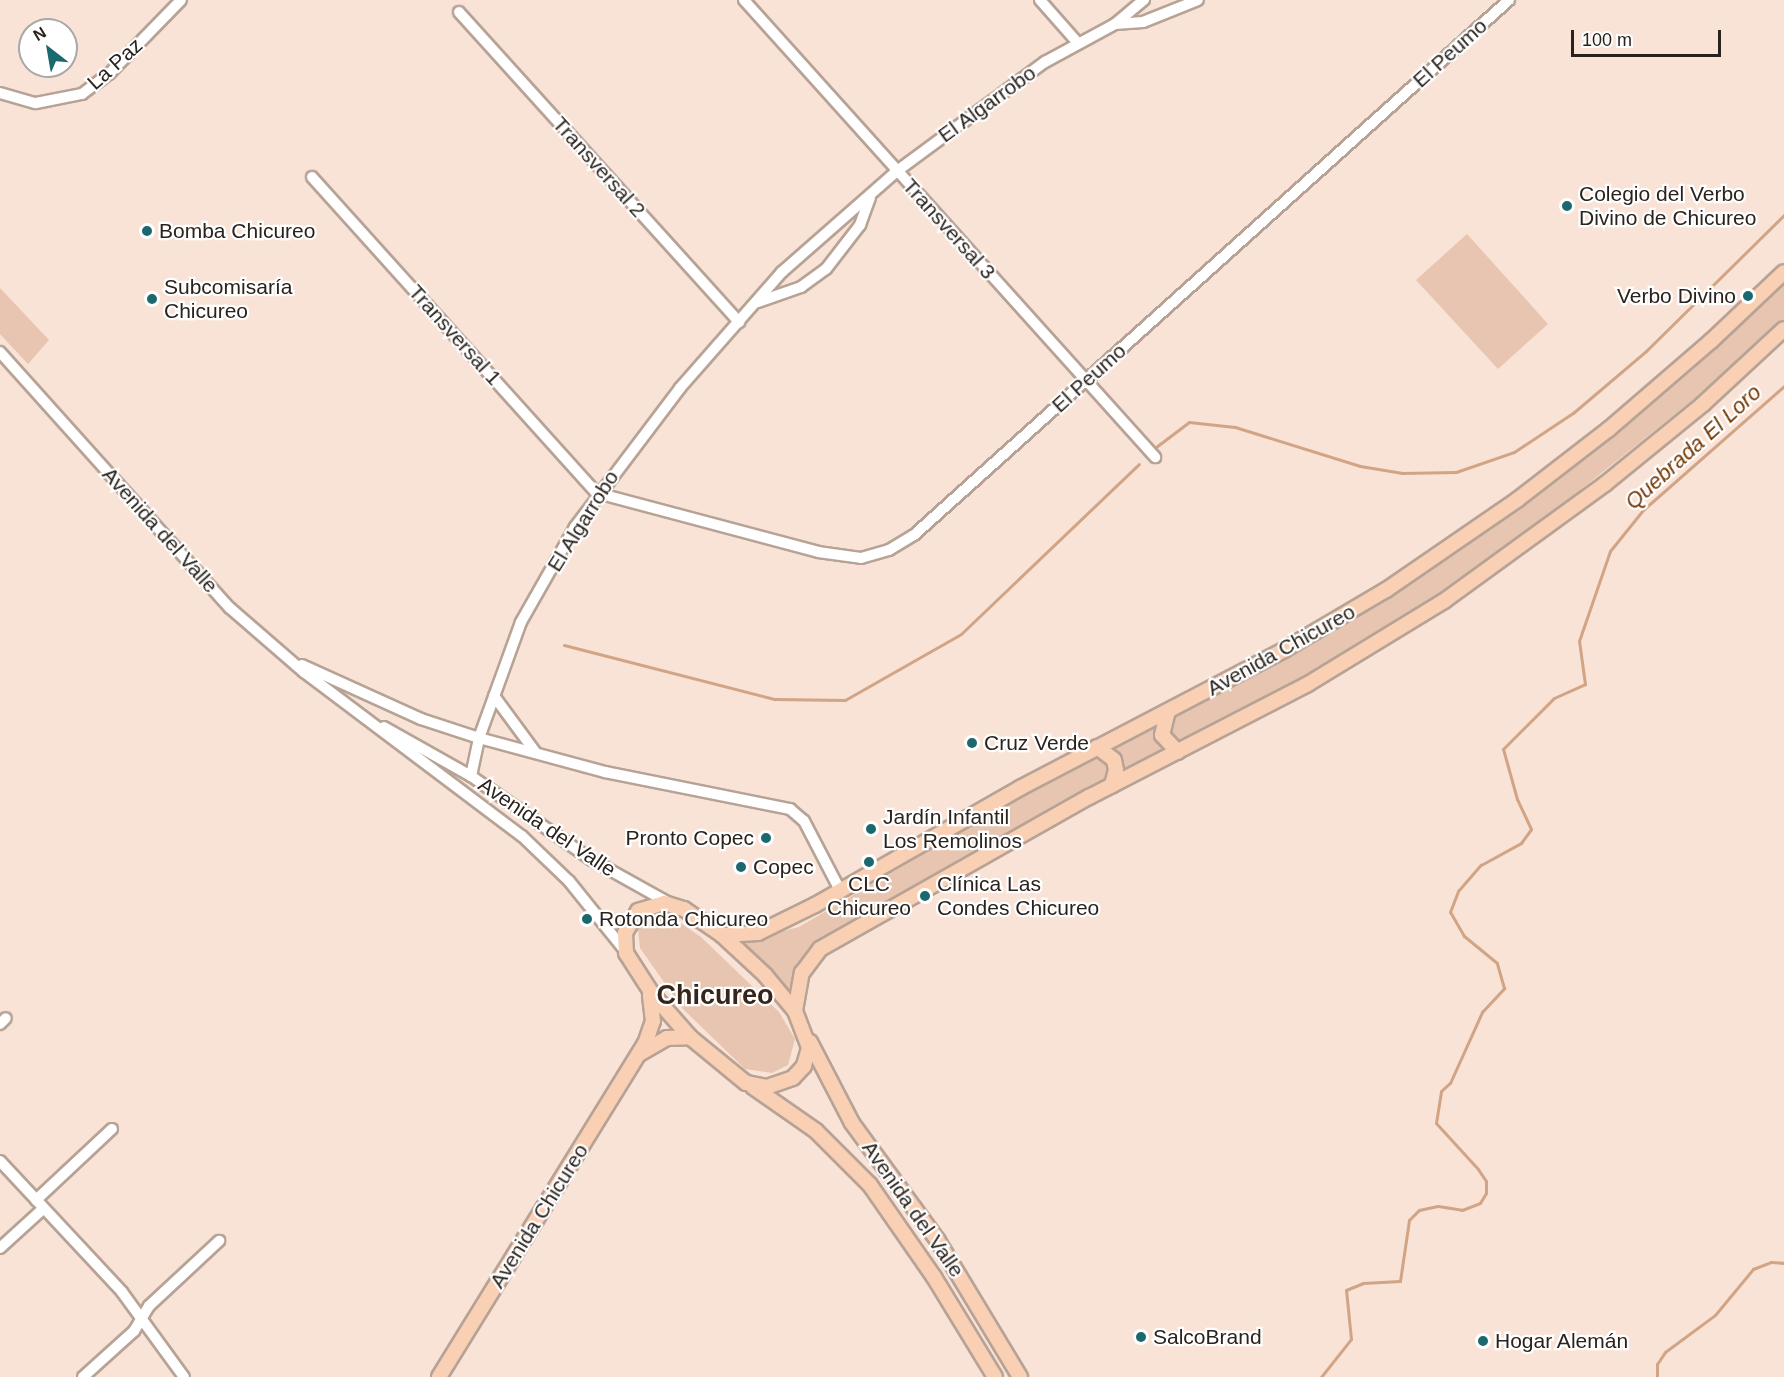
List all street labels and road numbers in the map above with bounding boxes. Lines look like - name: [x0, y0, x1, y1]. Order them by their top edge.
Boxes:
- street label: El Peumo: [1408, 13, 1492, 93]
- street label: La Paz: [82, 33, 148, 95]
- street label: El Algarrobo: [933, 60, 1041, 148]
- street label: Transversal 2: [547, 112, 651, 222]
- street label: Transversal 3: [897, 174, 1001, 284]
- street label: Transversal 1: [403, 280, 507, 390]
- street label: El Peumo: [1047, 338, 1131, 418]
- street label: Avenida del Valle: [97, 462, 223, 598]
- street label: El Algarrobo: [542, 465, 624, 577]
- street label: Avenida Chicureo: [1203, 599, 1359, 701]
- street label: Avenida del Valle: [473, 772, 621, 882]
- street label: Avenida del Valle: [857, 1136, 969, 1282]
- street label: Avenida Chicureo: [484, 1139, 594, 1293]

